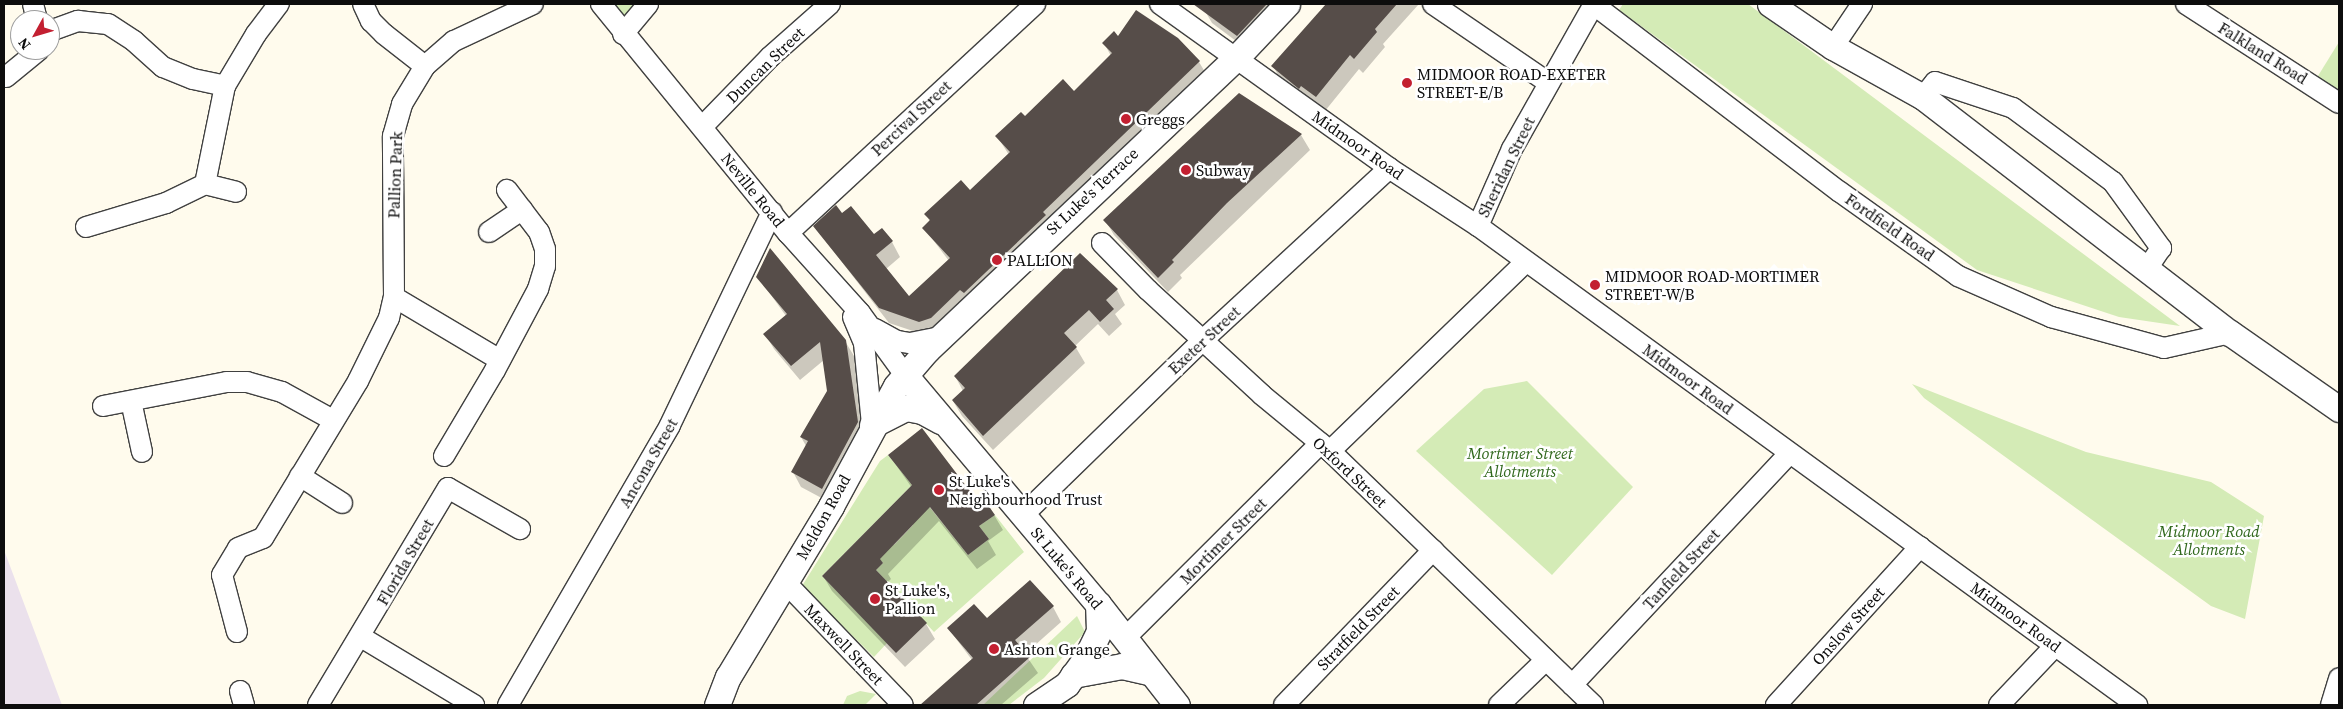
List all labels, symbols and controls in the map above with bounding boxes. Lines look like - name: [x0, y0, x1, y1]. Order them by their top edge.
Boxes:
- north arrow: [10, 10, 60, 60]
- street label: Falkland Road: [2215, 18, 2311, 88]
- street label: Duncan Street: [722, 23, 808, 107]
- text: N: [13, 34, 35, 54]
- place label: MIDMOOR ROAD-EXETER STREET-E/B: [1417, 64, 1606, 102]
- street label: Percival Street: [867, 76, 955, 160]
- marker: MIDMOOR ROAD-EXETER STREET-E/B: [1401, 77, 1413, 89]
- street label: Midmoor Road: [1309, 106, 1407, 184]
- place label: Greggs: [1136, 109, 1185, 129]
- marker: Greggs: [1120, 113, 1132, 125]
- street label: Sheridan Street: [1473, 114, 1539, 220]
- street label: Pallion Park: [384, 131, 406, 219]
- street label: St Luke's Terrace: [1042, 143, 1142, 239]
- street label: Neville Road: [717, 149, 789, 231]
- place label: Subway: [1196, 160, 1251, 180]
- marker: Subway: [1180, 164, 1192, 176]
- street label: Fordfield Road: [1842, 189, 1938, 265]
- place label: PALLION: [1007, 250, 1073, 270]
- marker: PALLION: [991, 254, 1003, 266]
- place label: MIDMOOR ROAD-MORTIMER STREET-W/B: [1605, 266, 1819, 304]
- marker: MIDMOOR ROAD-MORTIMER STREET-W/B: [1589, 279, 1601, 291]
- street label: Exeter Street: [1164, 302, 1244, 378]
- street label: Midmoor Road: [1639, 340, 1737, 418]
- street label: Ancona Street: [615, 415, 681, 511]
- street label: Oxford Street: [1309, 433, 1391, 511]
- park label: Mortimer Street Allotments: [1467, 443, 1573, 481]
- street label: Meldon Road: [792, 471, 854, 563]
- place label: St Luke's Neighbourhood Trust: [949, 471, 1102, 509]
- marker: St Luke's Neighbourhood Trust: [933, 484, 945, 496]
- street label: Mortimer Street: [1176, 494, 1270, 588]
- street label: Florida Street: [373, 515, 437, 609]
- park label: Midmoor Road Allotments: [2158, 521, 2260, 559]
- street label: St Luke's Road: [1027, 523, 1107, 613]
- street label: Tanfield Street: [1639, 525, 1723, 613]
- street label: Midmoor Road: [1967, 578, 2065, 656]
- place label: St Luke's, Pallion: [885, 580, 951, 618]
- street label: Stratfield Street: [1313, 582, 1403, 674]
- street label: Onslow Street: [1808, 583, 1888, 669]
- marker: St Luke's, Pallion: [869, 593, 881, 605]
- street label: Maxwell Street: [801, 599, 887, 689]
- place label: Ashton Grange: [1004, 639, 1110, 659]
- marker: Ashton Grange: [988, 643, 1000, 655]

